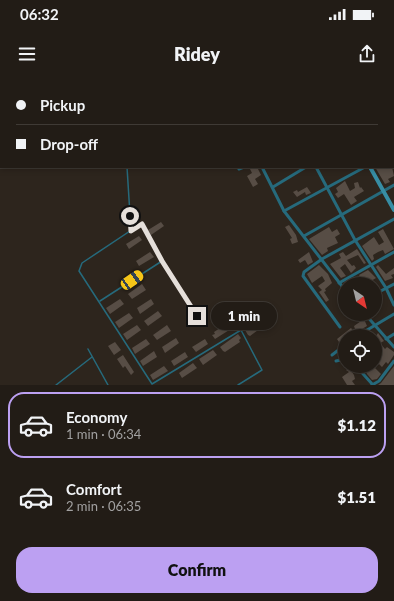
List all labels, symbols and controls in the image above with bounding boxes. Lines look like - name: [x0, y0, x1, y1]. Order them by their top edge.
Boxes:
- text: 06:32: [20, 5, 59, 23]
- icon: menu: [16, 43, 38, 65]
- text: Ridey: [174, 43, 220, 65]
- icon: share: [356, 43, 378, 65]
- text: Pickup: [40, 96, 85, 114]
- text: Drop-off: [40, 135, 98, 153]
- route start: [121, 207, 139, 225]
- car: [119, 268, 145, 292]
- north arrow: [338, 277, 382, 321]
- map controls: [338, 277, 382, 373]
- callout: 1 min: [211, 302, 277, 330]
- route end: [188, 307, 206, 325]
- text: 1 min: [228, 308, 260, 324]
- button: locate: [338, 329, 382, 373]
- icon: car: [18, 407, 54, 443]
- text: Economy: [66, 408, 127, 426]
- text: $1.12: [338, 416, 376, 434]
- text: 1 min · 06:34: [66, 426, 141, 442]
- icon: car: [18, 479, 54, 515]
- text: Comfort: [66, 480, 122, 498]
- text: $1.51: [338, 488, 376, 506]
- text: 2 min · 06:35: [66, 498, 141, 514]
- button: Confirm: [16, 547, 378, 593]

